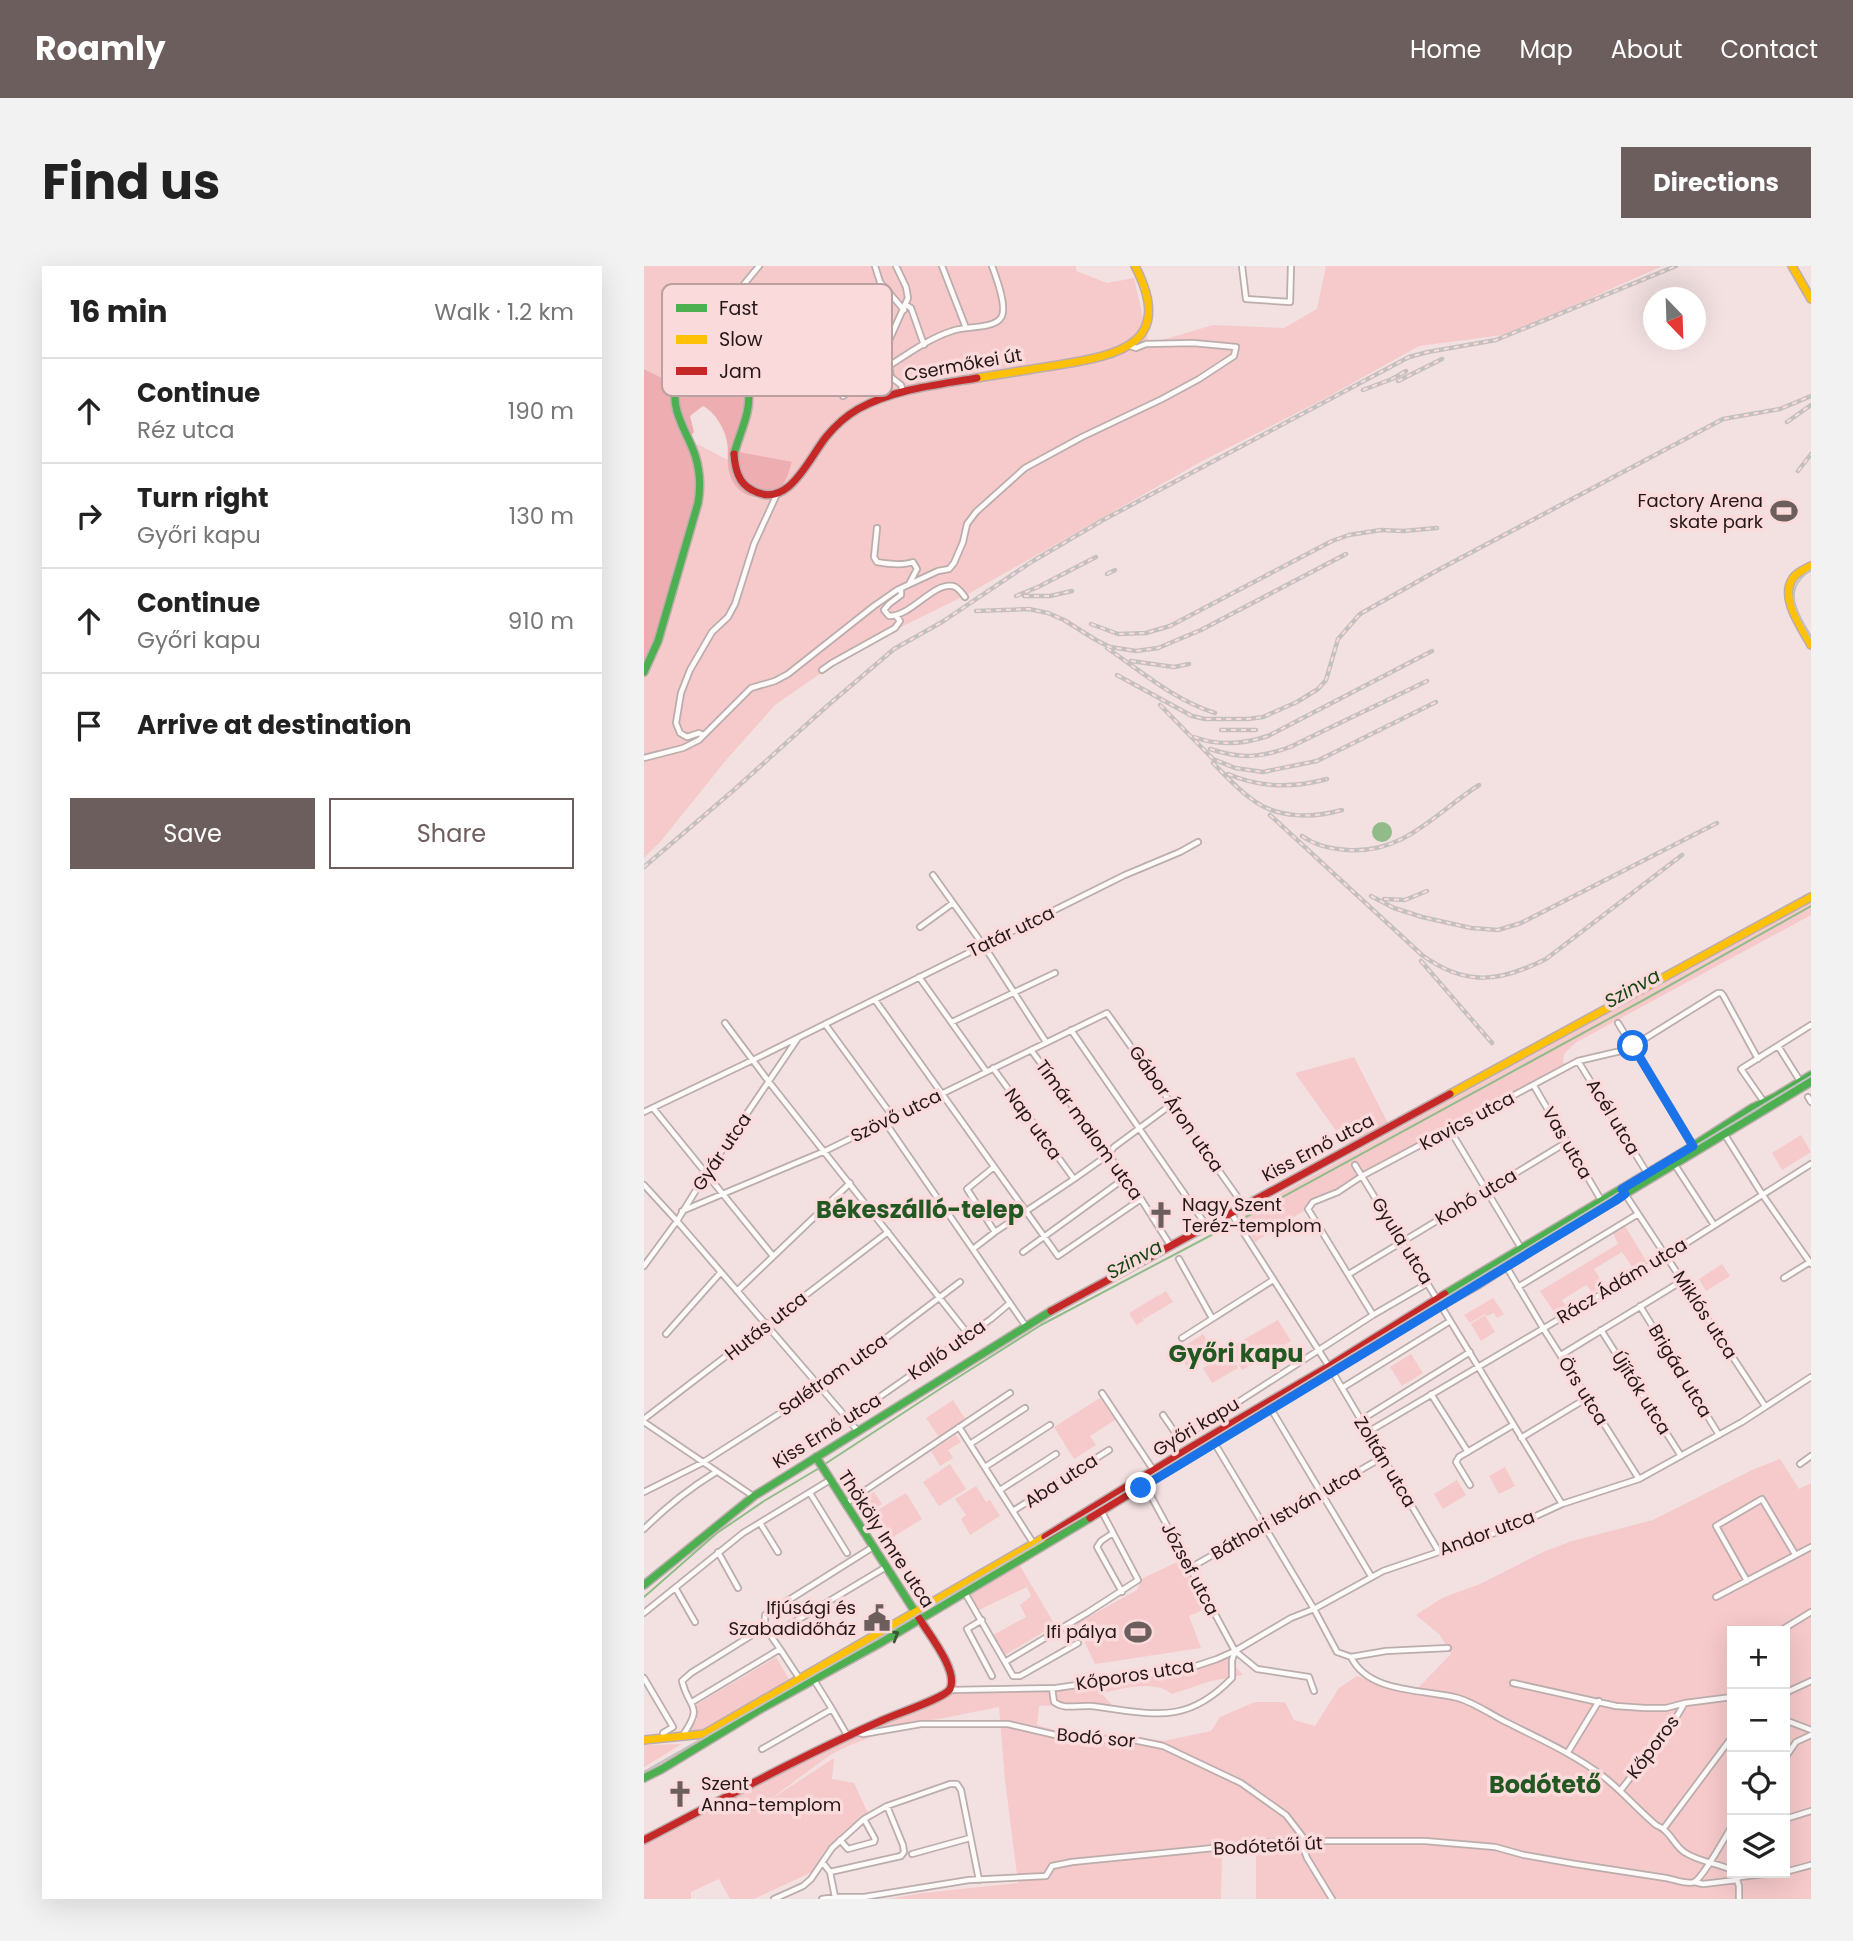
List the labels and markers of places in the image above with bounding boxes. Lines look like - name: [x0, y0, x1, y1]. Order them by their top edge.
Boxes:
- place label: Factory Arena skate park: [1637, 488, 1764, 534]
- sports icon: Factory Arena skate park: [1769, 496, 1799, 526]
- place label: Nagy Szent Teréz-templom: [1182, 1192, 1322, 1238]
- church icon: Nagy Szent Teréz-templom: [1146, 1200, 1176, 1230]
- place label: Ifjúsági és Szabadidőház: [729, 1595, 856, 1641]
- public building icon: Ifjúsági és Szabadidőház: [862, 1603, 892, 1633]
- sports icon: Ifi pálya: [1123, 1617, 1153, 1647]
- place label: Ifi pálya: [1046, 1619, 1117, 1644]
- place label: Szent Anna-templom: [701, 1771, 841, 1817]
- church icon: Szent Anna-templom: [665, 1779, 695, 1809]

